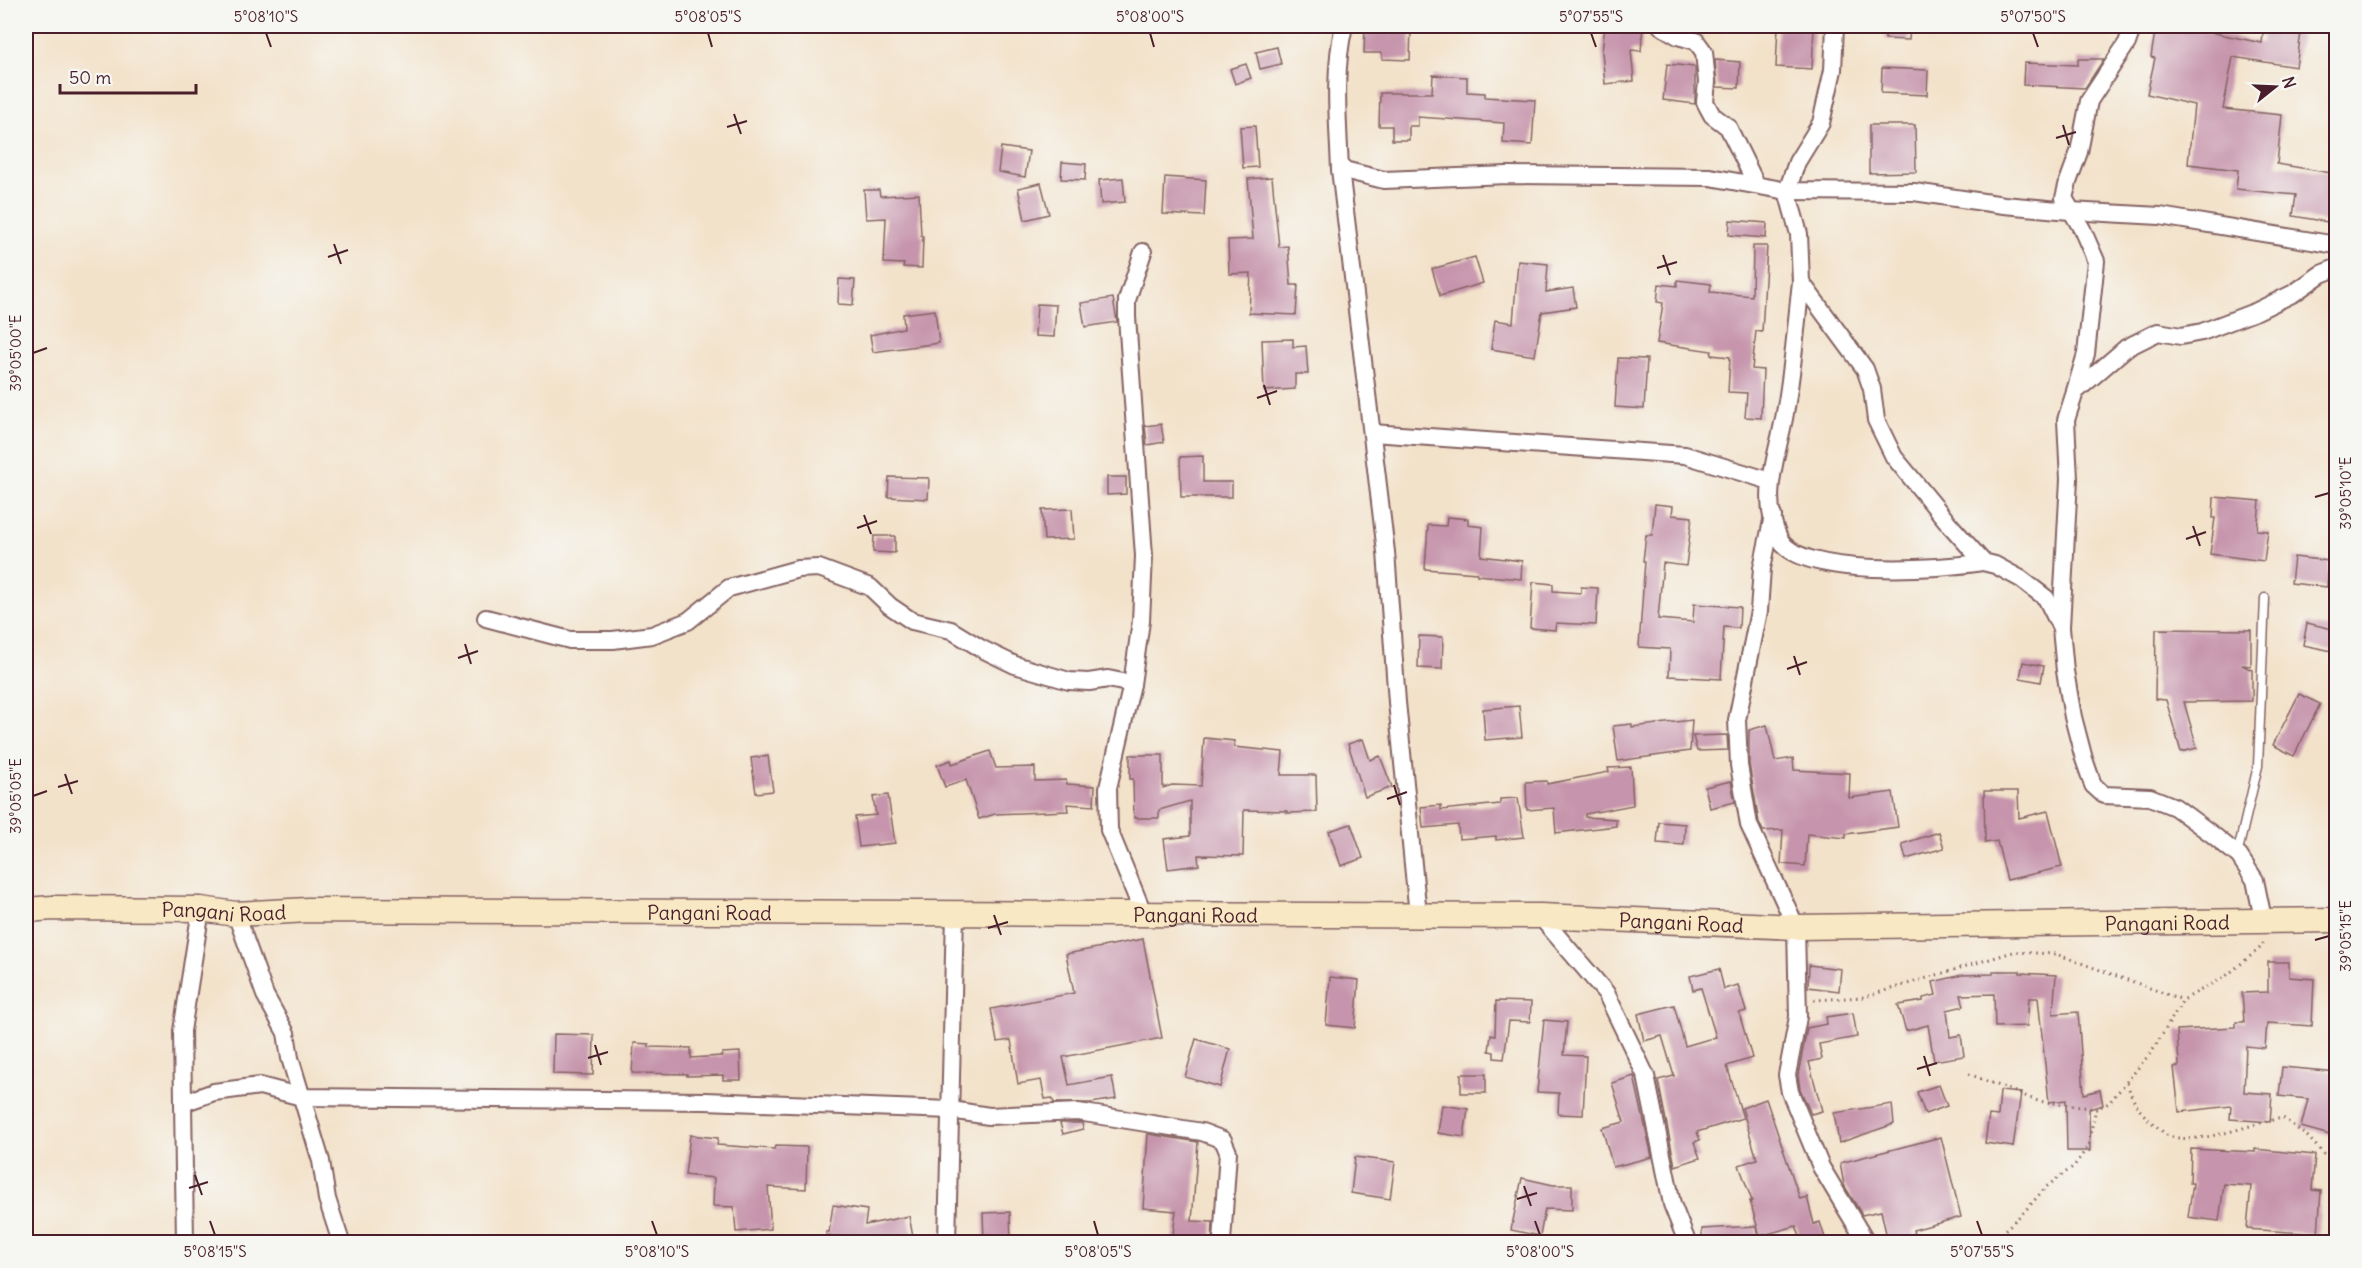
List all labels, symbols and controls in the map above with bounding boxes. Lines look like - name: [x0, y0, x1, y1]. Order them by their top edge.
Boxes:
- text: 5°08'10"S: [234, 7, 298, 26]
- text: 5°08'05"S: [675, 7, 741, 26]
- text: 5°08'00"S: [1116, 7, 1184, 26]
- text: 5°07'55"S: [1559, 7, 1623, 26]
- text: 5°07'50"S: [2000, 7, 2066, 26]
- scale bar: [60, 57, 196, 95]
- north arrow: [2245, 57, 2305, 117]
- text: 50 m: [69, 66, 111, 89]
- text: N: [2278, 74, 2300, 91]
- text: 39°05'00"E: [6, 314, 25, 392]
- text: 39°05'10"E: [2336, 456, 2355, 530]
- text: 39°05'05"E: [6, 758, 25, 834]
- street label: Pangani Road: [161, 896, 287, 927]
- street label: Pangani Road: [647, 899, 772, 925]
- text: 39°05'15"E: [2336, 900, 2355, 972]
- street label: Pangani Road: [1133, 902, 1258, 927]
- street label: Pangani Road: [1618, 907, 1744, 937]
- street label: Pangani Road: [2105, 909, 2230, 935]
- text: 5°08'15"S: [183, 1242, 247, 1261]
- text: 5°08'10"S: [625, 1242, 689, 1261]
- text: 5°08'05"S: [1065, 1242, 1131, 1261]
- text: 5°08'00"S: [1506, 1242, 1574, 1261]
- text: 5°07'55"S: [1950, 1242, 2014, 1261]

